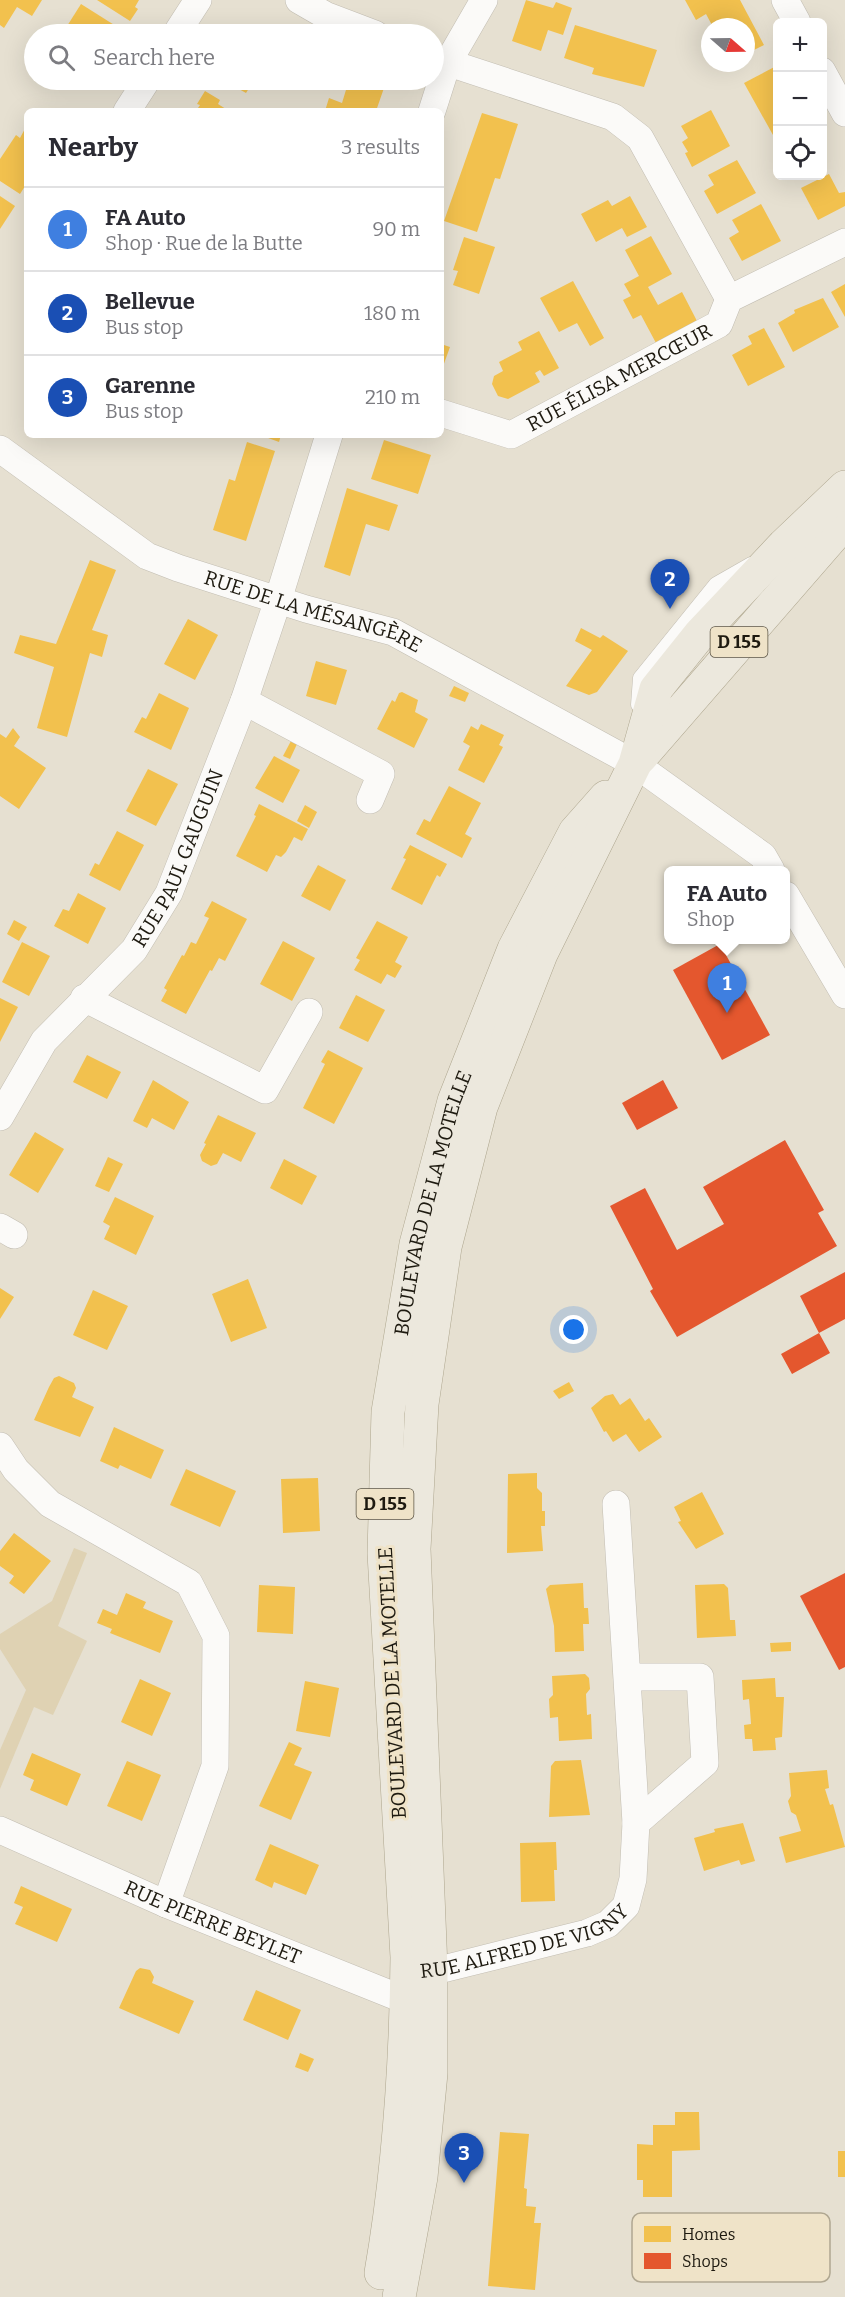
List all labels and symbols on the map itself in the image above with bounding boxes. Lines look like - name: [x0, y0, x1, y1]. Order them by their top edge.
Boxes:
- north arrow: [701, 18, 755, 72]
- street label: RUE ÉLISA MERCŒUR: [523, 318, 716, 436]
- pin: 2: [650, 560, 690, 609]
- street label: RUE DE LA MÉSANGÈRE: [201, 565, 426, 658]
- road number: D 155: [710, 627, 768, 657]
- street label: RUE PAUL GAUGUIN: [127, 766, 228, 951]
- pin: 1: [708, 964, 746, 1013]
- street label: BOULEVARD DE LA MOTELLE: [389, 1067, 477, 1337]
- your location: [559, 1315, 588, 1344]
- road number: D 155: [356, 1489, 414, 1519]
- street label: BOULEVARD DE LA MOTELLE: [373, 1546, 411, 1820]
- street label: RUE PIERRE BEYLET: [121, 1875, 305, 1969]
- street label: RUE ALFRED DE VIGNY: [419, 1899, 633, 1983]
- pin: 3: [444, 2134, 484, 2183]
- legend: [632, 2213, 830, 2282]
- text: Homes: [682, 2225, 735, 2244]
- text: Shops: [682, 2252, 728, 2271]

